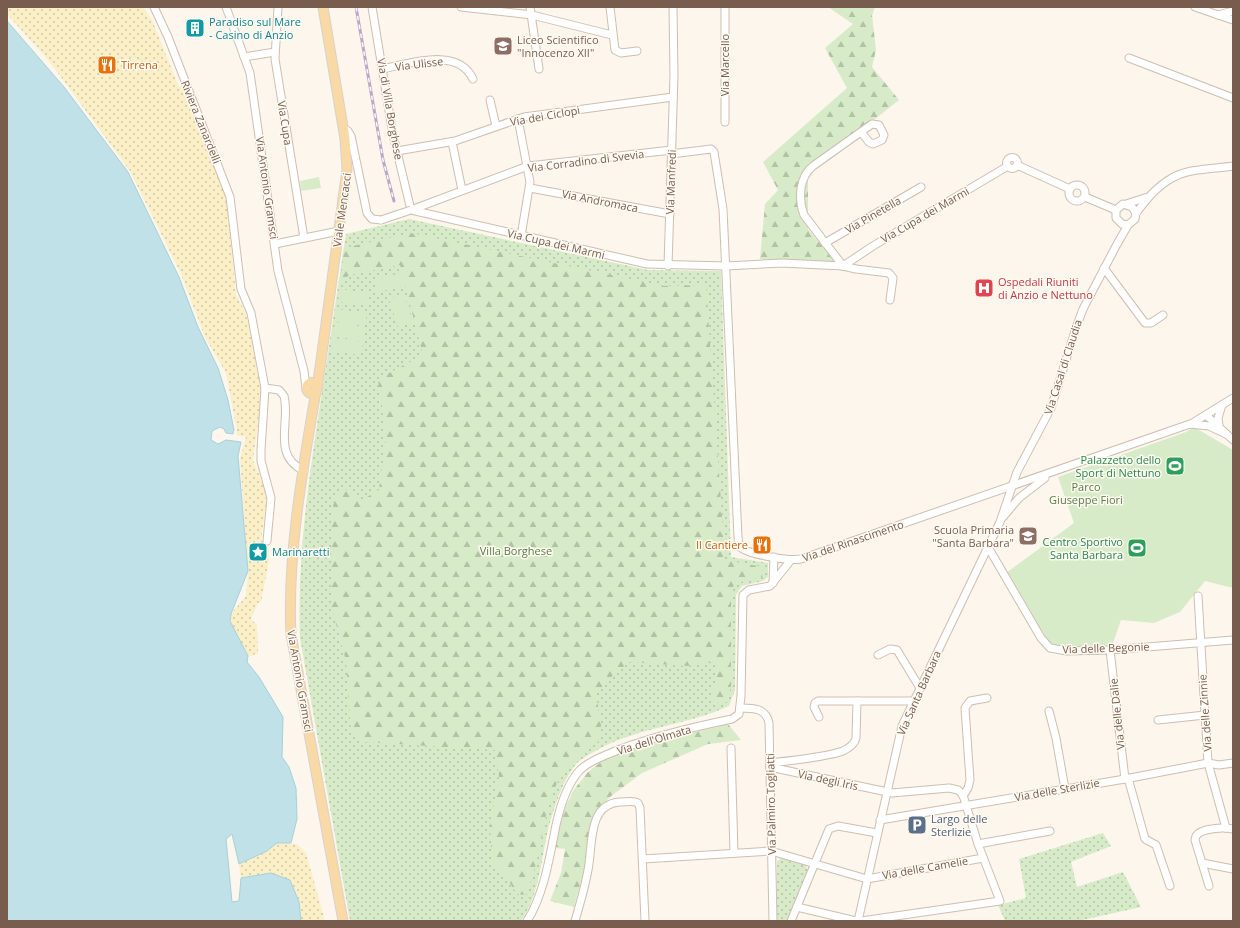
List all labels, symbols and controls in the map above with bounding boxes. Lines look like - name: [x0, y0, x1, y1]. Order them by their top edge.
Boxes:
- place label: Paradiso sul Mare - Casino di Anzio: [209, 14, 301, 42]
- building icon: Paradiso sul Mare - Casino di Anzio: [184, 17, 206, 39]
- place label: Liceo Scientifico "Innocenzo XII": [517, 32, 599, 60]
- street label: Via Marcello: [717, 33, 732, 96]
- school or university icon: Liceo Scientifico "Innocenzo XII": [492, 35, 514, 57]
- street label: Via Ulisse: [394, 53, 444, 74]
- restaurant icon: Tirrena: [96, 54, 118, 76]
- place label: Tirrena: [121, 57, 158, 72]
- street label: Via di Villa Borghese: [374, 57, 407, 161]
- street label: Riviera Zanardelli: [178, 78, 225, 166]
- street label: Via Cupa: [275, 100, 296, 146]
- street label: Via dei Ciclopi: [509, 102, 581, 129]
- street label: Via Antonio Gramsci: [253, 136, 282, 240]
- street label: Via Corradino di Svevia: [527, 146, 645, 175]
- street label: Via Manfredi: [662, 149, 679, 215]
- street label: Viale Mencacci: [329, 172, 354, 248]
- street label: Via Cupa dei Marmi: [878, 183, 972, 246]
- street label: Via Andromaca: [561, 186, 640, 215]
- street label: Via Pinetella: [842, 192, 904, 237]
- street label: Via Cupa dei Marmi: [506, 225, 606, 262]
- place label: Ospedali Riuniti di Anzio e Nettuno: [998, 274, 1093, 302]
- hospital icon: Ospedali Riuniti di Anzio e Nettuno: [973, 277, 995, 299]
- street label: Via Casal di Claudia: [1040, 318, 1085, 416]
- place label: Palazzetto dello Sport di Nettuno: [1076, 452, 1161, 480]
- sports icon: Palazzetto dello Sport di Nettuno: [1164, 455, 1186, 477]
- park label: Parco Giuseppe Fiori: [1049, 479, 1123, 507]
- street label: Via del Rinascimento: [800, 516, 906, 565]
- place label: Scuola Primaria "Santa Barbara": [932, 522, 1014, 550]
- school or university icon: Scuola Primaria "Santa Barbara": [1017, 525, 1039, 547]
- restaurant icon: Il Cantiere: [751, 534, 773, 556]
- place label: Centro Sportivo Santa Barbara: [1043, 534, 1123, 562]
- place label: Il Cantiere: [696, 537, 748, 552]
- sports icon: Centro Sportivo Santa Barbara: [1126, 537, 1148, 559]
- place icon: Marinaretti: [247, 541, 269, 563]
- park label: Villa Borghese: [480, 543, 552, 558]
- place label: Marinaretti: [272, 544, 329, 559]
- street label: Via Antonio Gramsci: [284, 629, 317, 733]
- street label: Via delle Begonie: [1062, 638, 1150, 657]
- street label: Via Santa Barbara: [893, 648, 944, 738]
- street label: Via delle Zinnie: [1194, 674, 1215, 752]
- street label: Via delle Dalie: [1105, 678, 1128, 750]
- street label: Via dell'Olmata: [615, 721, 693, 758]
- street label: Via Palmiro Togliatti: [762, 753, 779, 855]
- street label: Via degli Iris: [797, 766, 860, 793]
- street label: Via delle Sterlizie: [1013, 775, 1101, 804]
- place label: Largo delle Sterlizie: [931, 811, 987, 839]
- parking icon: Largo delle Sterlizie: [906, 814, 928, 836]
- street label: Via delle Camelie: [881, 853, 969, 882]

